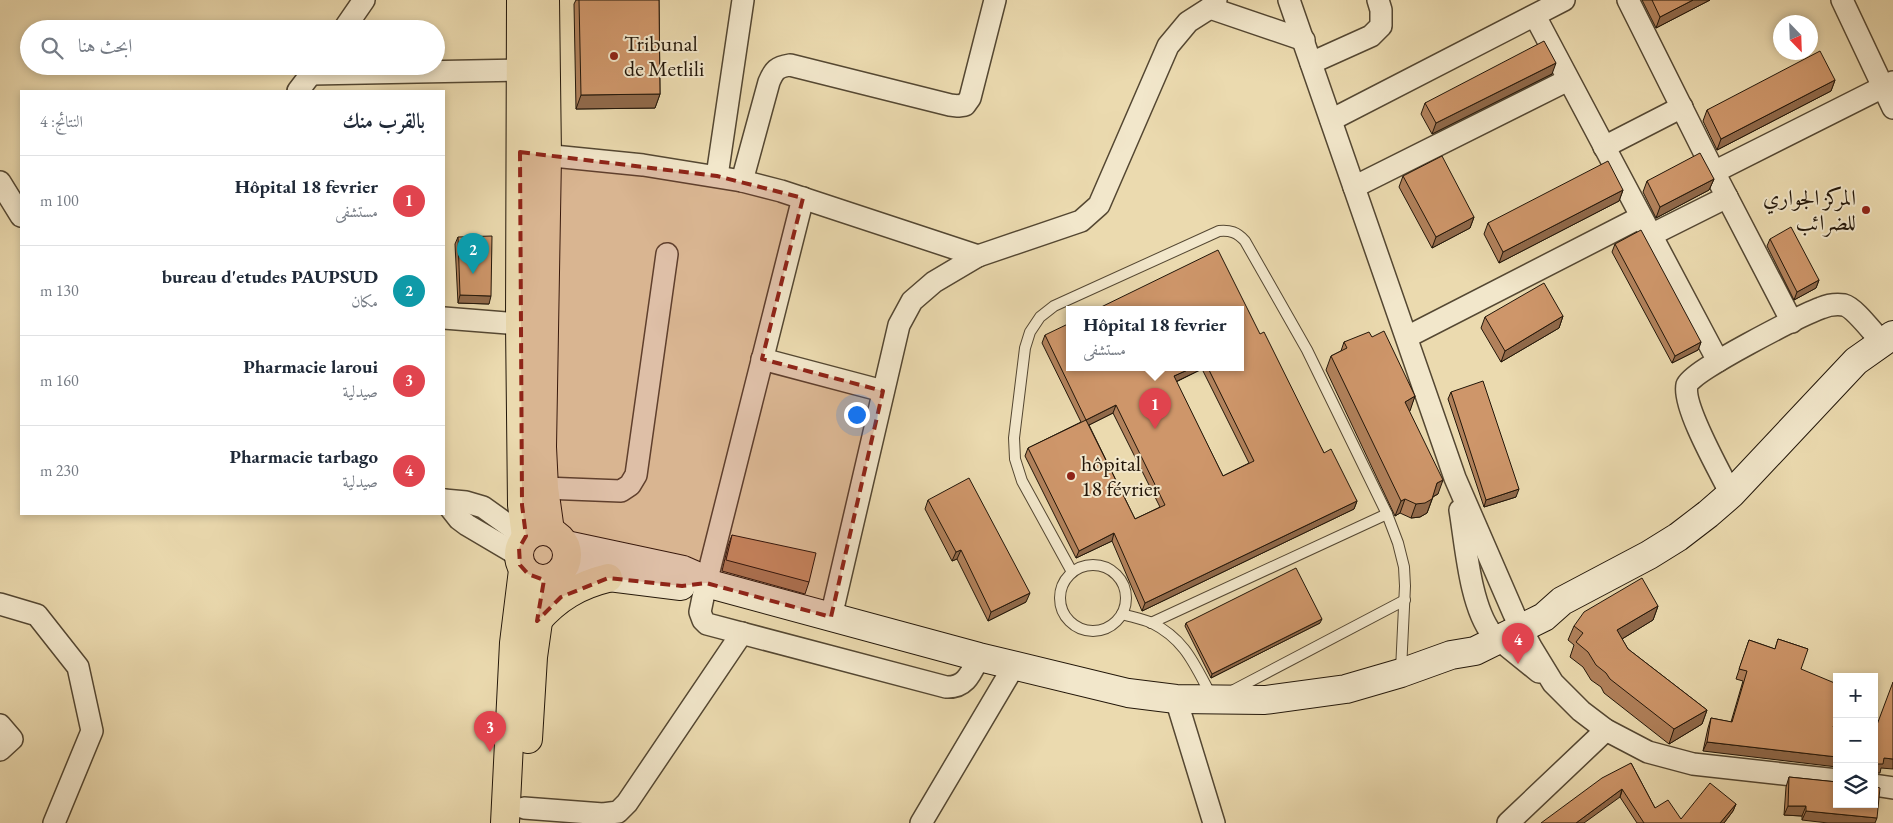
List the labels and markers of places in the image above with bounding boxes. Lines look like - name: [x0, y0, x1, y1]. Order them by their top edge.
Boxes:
- place label: Tribunal de Metlili: [624, 29, 704, 83]
- marker: Tribunal de Metlili: [608, 50, 620, 62]
- place label: المركز الجواري للضرائب: [1763, 183, 1856, 237]
- marker: المركز الجواري للضرائب: [1860, 204, 1872, 216]
- pin: 2: [457, 233, 489, 274]
- pin: 1: [1139, 388, 1171, 429]
- place label: hôpital 18 février: [1081, 449, 1161, 503]
- marker: hôpital 18 février: [1065, 470, 1077, 482]
- pin: 4: [1502, 623, 1534, 664]
- pin: 3: [474, 711, 506, 752]

